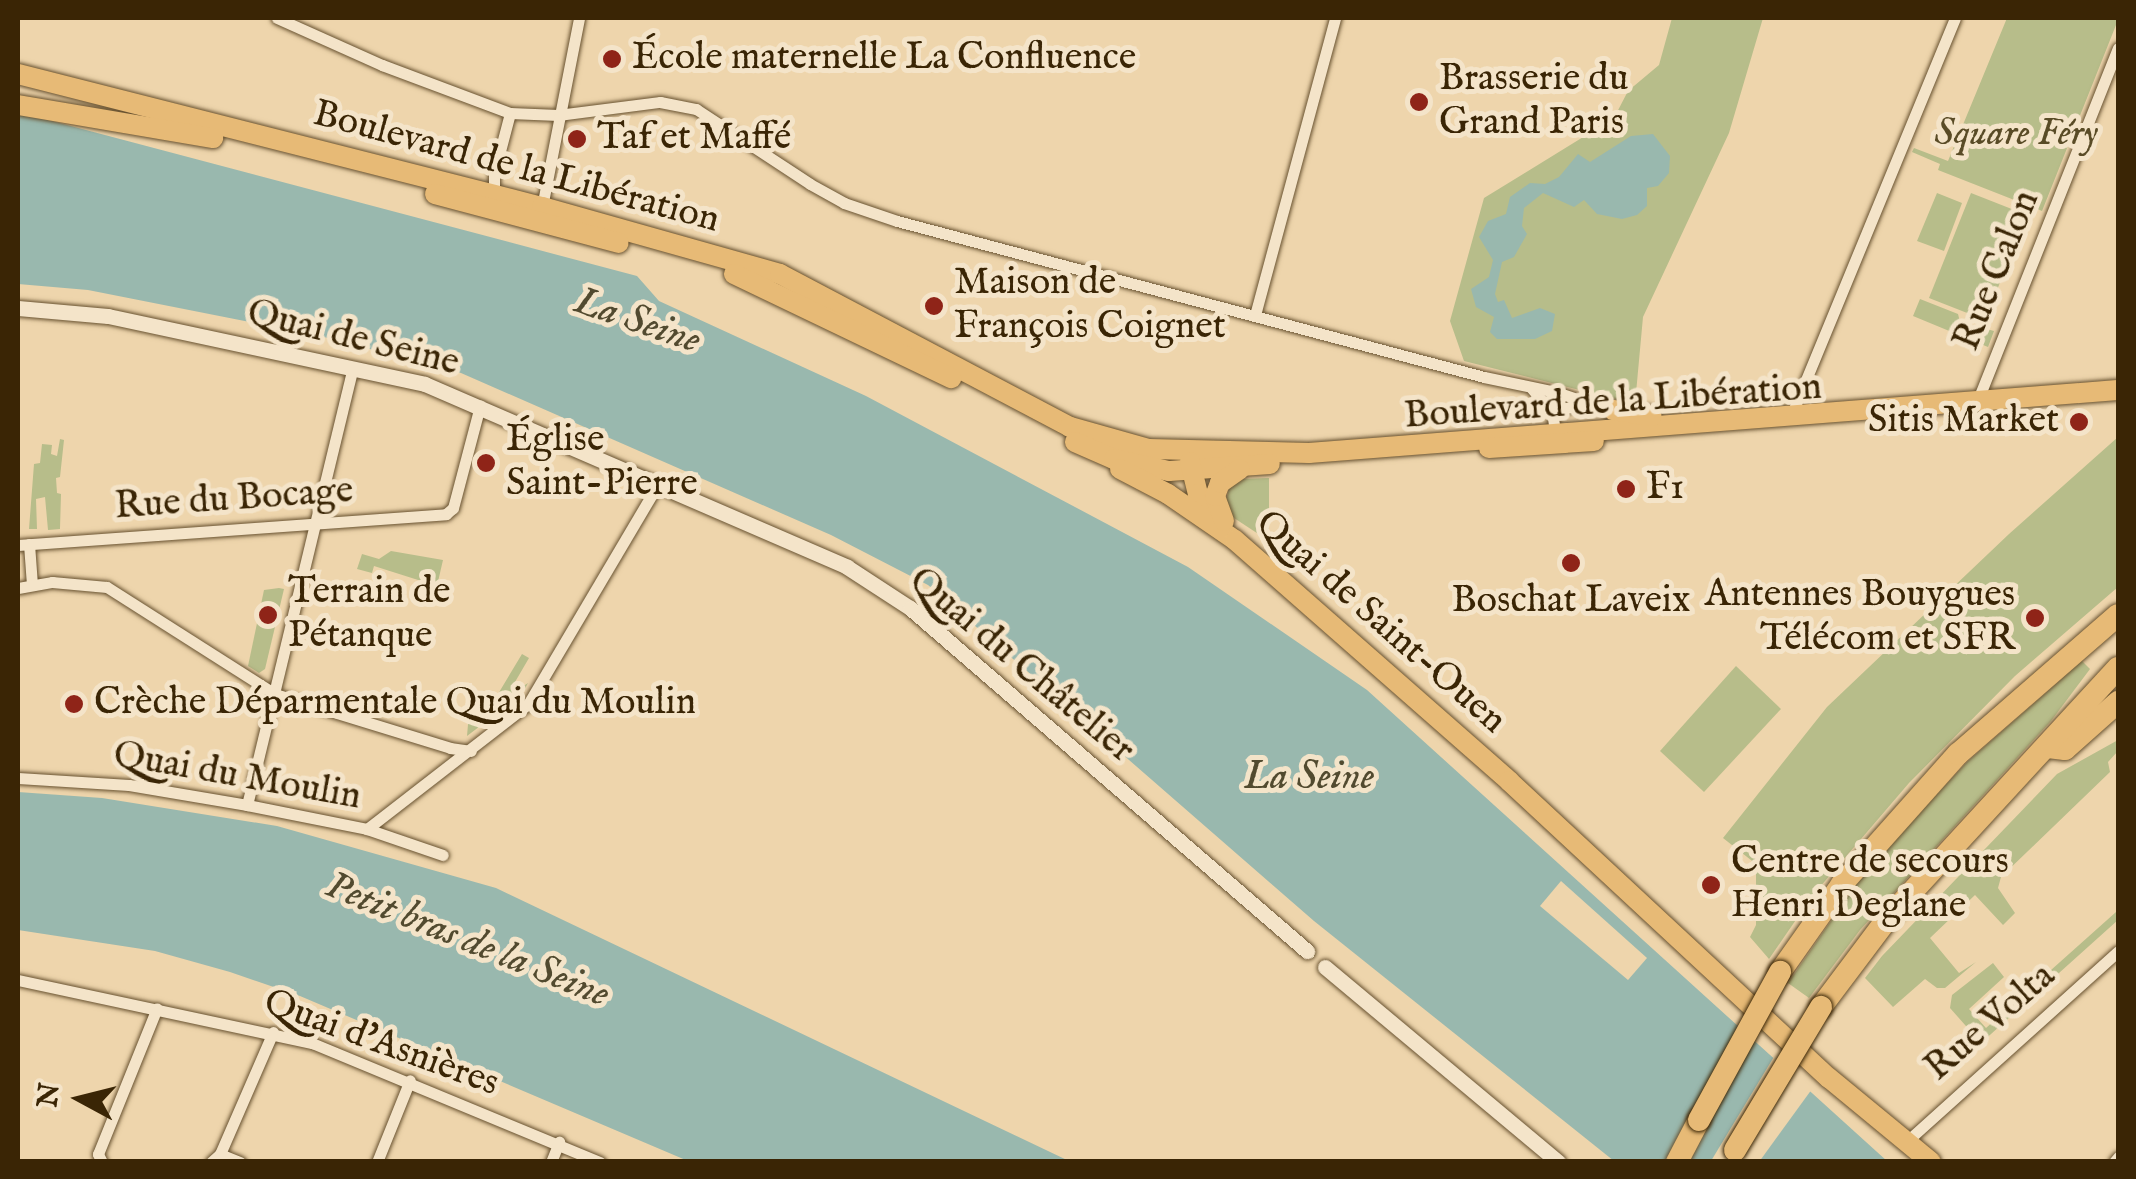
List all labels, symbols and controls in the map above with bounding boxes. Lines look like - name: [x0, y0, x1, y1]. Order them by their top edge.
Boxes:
- place label: École maternelle La Confluence: [632, 36, 1136, 82]
- marker: École maternelle La Confluence: [601, 48, 623, 70]
- place label: Brasserie du Grand Paris: [1439, 57, 1628, 146]
- marker: Brasserie du Grand Paris: [1408, 91, 1430, 113]
- street label: Boulevard de la Libération: [308, 92, 724, 244]
- park label: Square Féry: [1934, 112, 2098, 158]
- place label: Taf et Maffé: [597, 116, 791, 162]
- marker: Taf et Maffé: [566, 128, 588, 150]
- street label: Rue Calon: [1945, 184, 2051, 358]
- place label: Maison de François Coignet: [954, 261, 1226, 350]
- water label: La Seine: [568, 278, 706, 366]
- street label: Quai de Seine: [242, 291, 464, 387]
- marker: Maison de François Coignet: [923, 295, 945, 317]
- street label: Boulevard de la Libération: [1403, 366, 1823, 440]
- place label: Sitis Market: [1868, 399, 2059, 445]
- marker: Sitis Market: [2068, 411, 2090, 433]
- place label: Église Saint-Pierre: [506, 418, 698, 508]
- marker: Église Saint-Pierre: [475, 452, 497, 474]
- place label: F1: [1646, 466, 1684, 512]
- street label: Rue du Bocage: [113, 469, 355, 531]
- marker: F1: [1615, 478, 1637, 500]
- street label: Quai de Saint-Ouen: [1245, 502, 1515, 744]
- marker: Boschat Laveix: [1560, 552, 1582, 574]
- street label: Quai du Châtelier: [899, 559, 1143, 773]
- place label: Terrain de Pétanque: [288, 570, 451, 659]
- place label: Antennes Bouygues Télécom et SFR: [1705, 573, 2015, 662]
- place label: Boschat Laveix: [1451, 579, 1691, 625]
- marker: Terrain de Pétanque: [257, 604, 279, 626]
- marker: Antennes Bouygues Télécom et SFR: [2024, 607, 2046, 629]
- place label: Crèche Déparmentale Quai du Moulin: [94, 681, 696, 727]
- marker: Crèche Déparmentale Quai du Moulin: [63, 693, 85, 715]
- street label: Quai du Moulin: [110, 733, 364, 821]
- water label: La Seine: [1244, 754, 1374, 802]
- place label: Centre de secours Henri Deglane: [1731, 840, 2009, 929]
- water label: Petit bras de la Seine: [318, 862, 616, 1020]
- marker: Centre de secours Henri Deglane: [1700, 874, 1722, 896]
- street label: Rue Volta: [1917, 954, 2065, 1092]
- street label: Quai d'Asnières: [257, 980, 505, 1108]
- north arrow: [30, 1049, 130, 1149]
- text: N: [31, 1081, 69, 1109]

